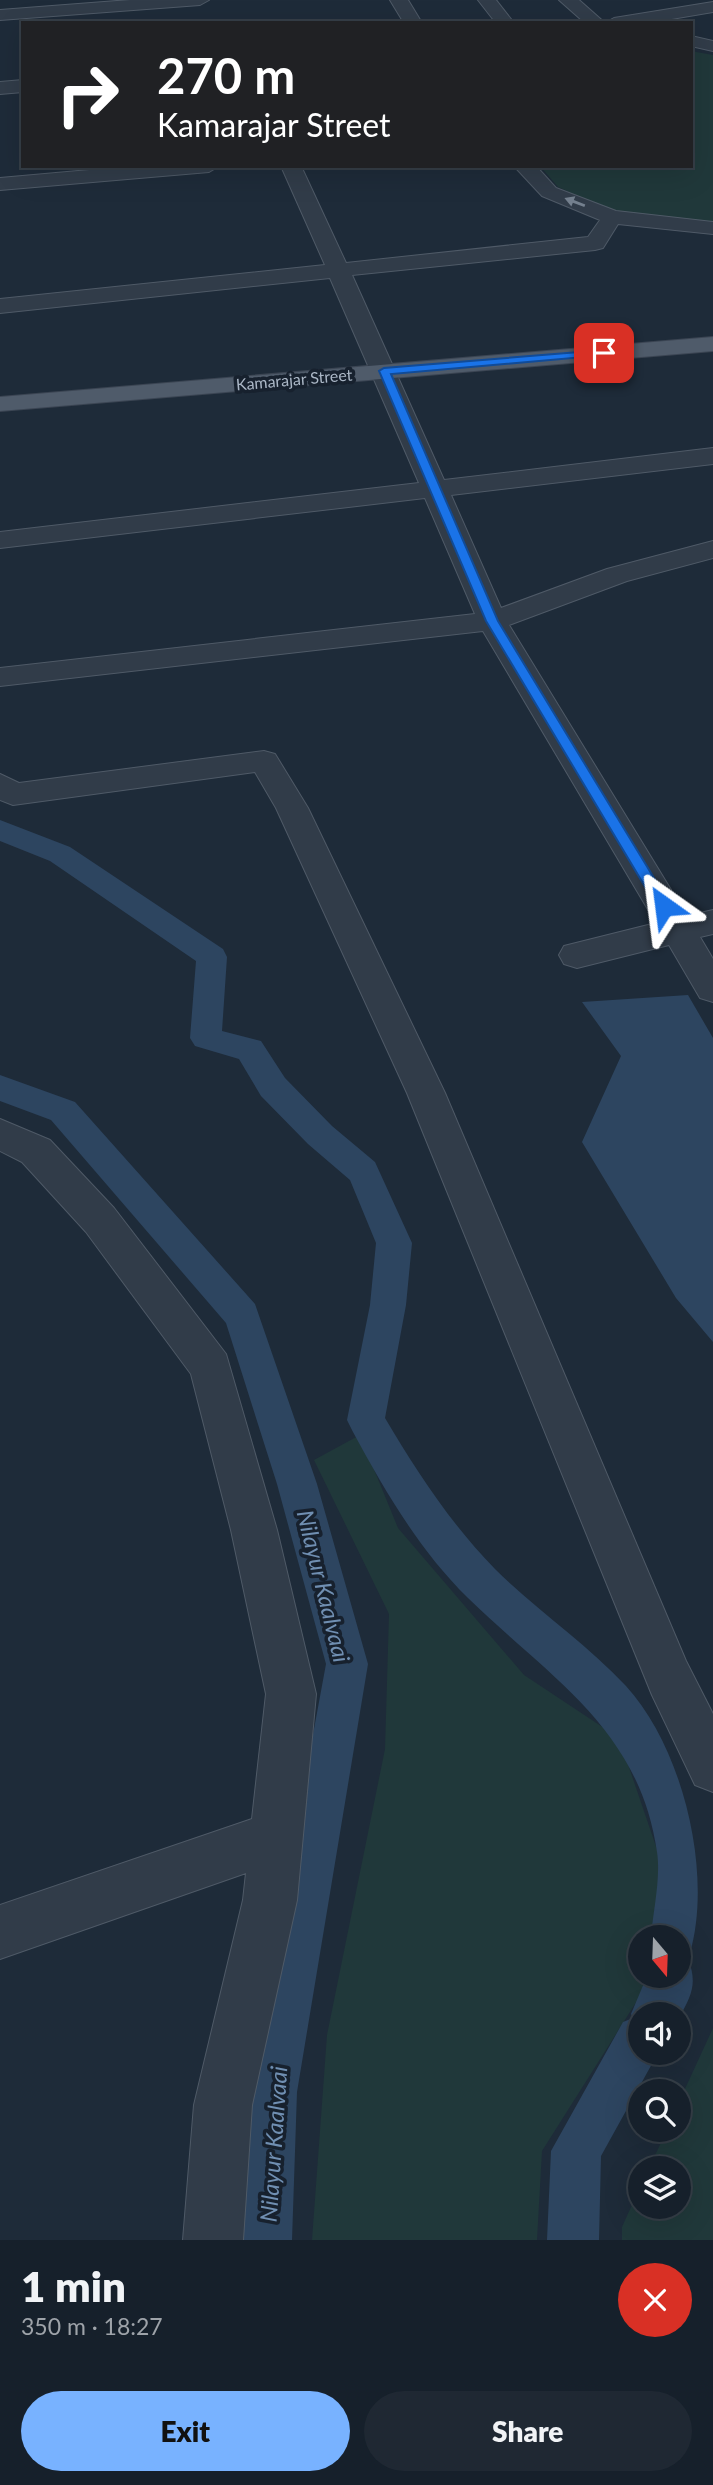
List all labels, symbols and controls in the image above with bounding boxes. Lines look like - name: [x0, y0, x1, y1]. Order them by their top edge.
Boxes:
- text: 270 m: [157, 46, 295, 104]
- icon: right: [42, 49, 133, 140]
- text: Kamarajar Street: [157, 105, 391, 144]
- one-way arrow: [564, 196, 585, 207]
- pin: [574, 323, 634, 383]
- icon: arrive: [585, 334, 623, 372]
- street label: Kamarajar Street: [235, 364, 353, 394]
- position arrow: [627, 869, 701, 943]
- water label: Nilayur Kaalvaai: [292, 1507, 356, 1665]
- north arrow: [628, 1925, 691, 1988]
- map controls: [628, 1925, 691, 2219]
- button: sound: [628, 2002, 691, 2065]
- water label: Nilayur Kaalvaai: [254, 2065, 292, 2223]
- button: search: [628, 2079, 691, 2142]
- button: layers: [628, 2156, 691, 2219]
- text: 1 min: [21, 2261, 126, 2311]
- button: close: [618, 2263, 692, 2337]
- text: 350 m · 18:27: [21, 2312, 163, 2340]
- button: Exit: [21, 2391, 350, 2471]
- button: Share: [364, 2391, 692, 2471]

